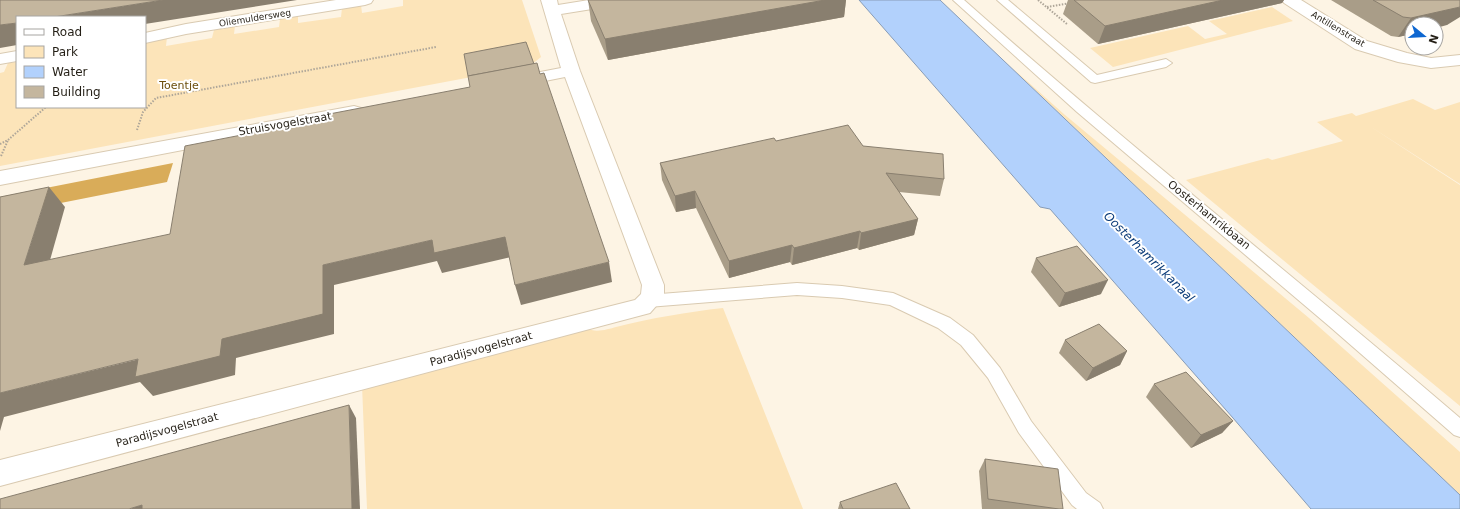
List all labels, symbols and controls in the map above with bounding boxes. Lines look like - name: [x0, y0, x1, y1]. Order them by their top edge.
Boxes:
- street label: Oliemuldersweg: [218, 7, 292, 29]
- street label: Antillenstraat: [1309, 9, 1367, 49]
- legend: [16, 16, 146, 108]
- north arrow: [1404, 16, 1444, 56]
- text: Road: [52, 25, 82, 39]
- text: N: [1425, 33, 1441, 45]
- text: Park: [52, 45, 78, 59]
- text: Water: [52, 65, 88, 79]
- park label: Toentje: [158, 79, 199, 92]
- text: Building: [52, 85, 101, 99]
- street label: Struisvogelstraat: [238, 109, 333, 139]
- street label: Oosterhamrikbaan: [1165, 178, 1253, 252]
- water label: Oosterhamrikkanaal: [1101, 209, 1198, 306]
- street label: Paradijsvogelstraat: [428, 329, 534, 369]
- street label: Paradijsvogelstraat: [114, 410, 220, 450]

